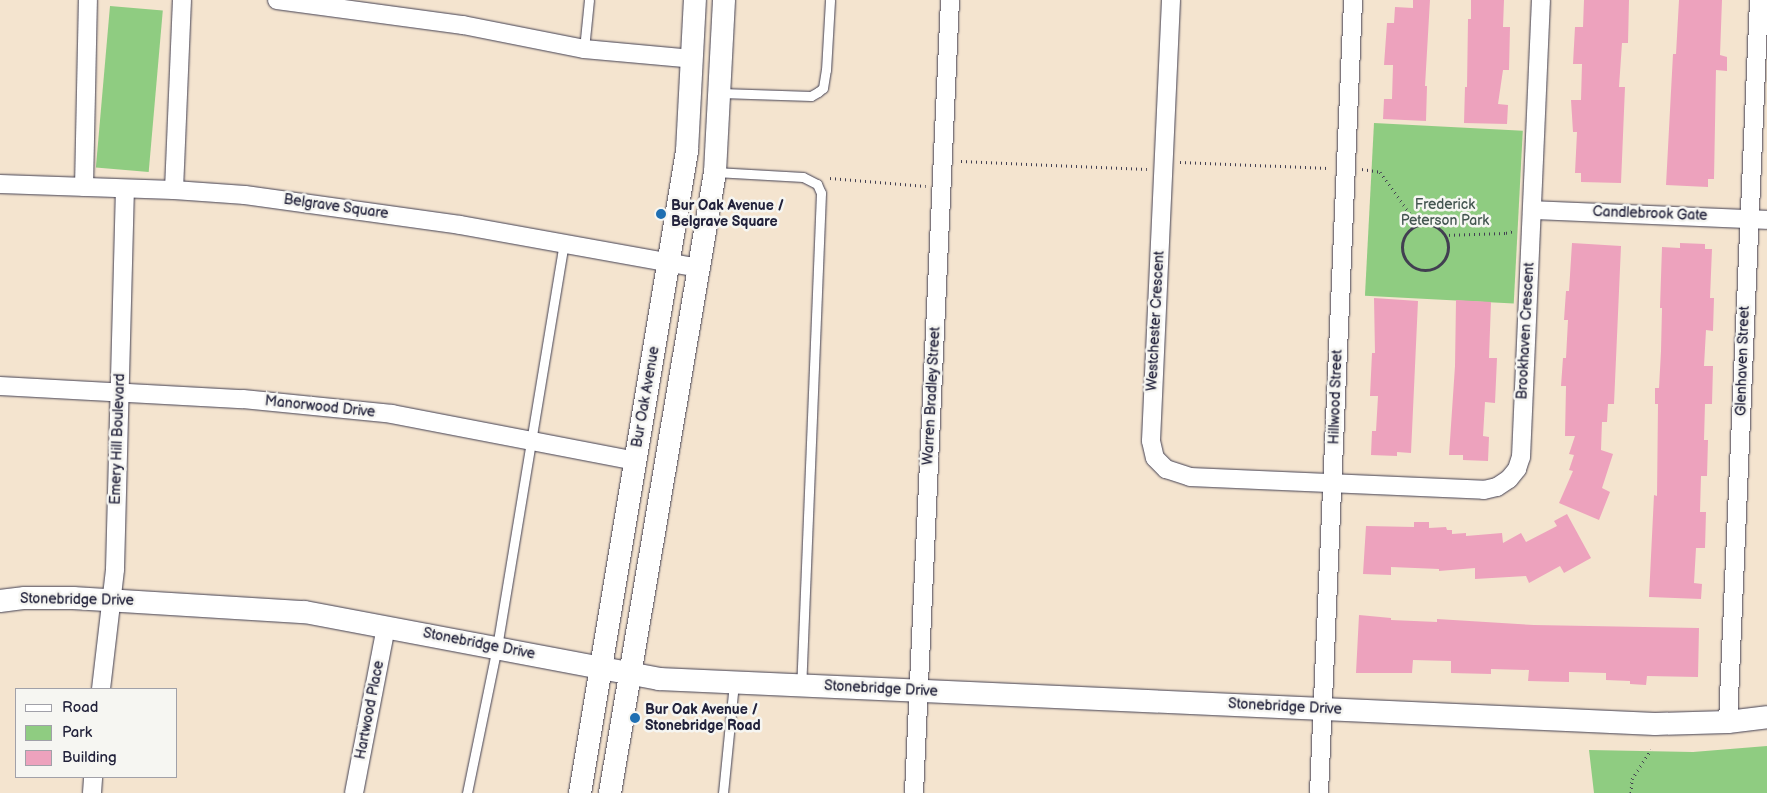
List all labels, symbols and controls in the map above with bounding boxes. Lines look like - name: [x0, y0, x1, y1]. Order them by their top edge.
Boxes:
- street label: Belgrave Square: [282, 191, 390, 223]
- park label: Frederick Peterson Park: [1401, 197, 1489, 230]
- place label: Bur Oak Avenue / Belgrave Square: [671, 198, 784, 230]
- street label: Candlebrook Gate: [1592, 204, 1708, 224]
- marker: Bur Oak Avenue / Belgrave Square: [655, 208, 667, 220]
- street label: Westchester Crescent: [1144, 250, 1168, 392]
- street label: Brookhaven Crescent: [1514, 262, 1538, 400]
- street label: Glenhaven Street: [1733, 306, 1753, 416]
- street label: Warren Bradley Street: [920, 326, 944, 466]
- street label: Bur Oak Avenue: [629, 345, 663, 449]
- street label: Hillwood Street: [1326, 349, 1346, 445]
- street label: Emery Hill Boulevard: [107, 373, 129, 505]
- street label: Manorwood Drive: [264, 393, 376, 421]
- street label: Stonebridge Drive: [20, 591, 134, 609]
- street label: Stonebridge Drive: [422, 625, 536, 663]
- street label: Hartwood Place: [352, 659, 388, 761]
- street label: Stonebridge Drive: [824, 678, 938, 700]
- legend: [15, 688, 178, 778]
- street label: Stonebridge Drive: [1228, 696, 1342, 718]
- text: Road: [62, 698, 98, 717]
- place label: Bur Oak Avenue / Stonebridge Road: [645, 702, 761, 734]
- marker: Bur Oak Avenue / Stonebridge Road: [629, 712, 641, 724]
- text: Park: [62, 723, 92, 742]
- text: Building: [62, 748, 117, 767]

